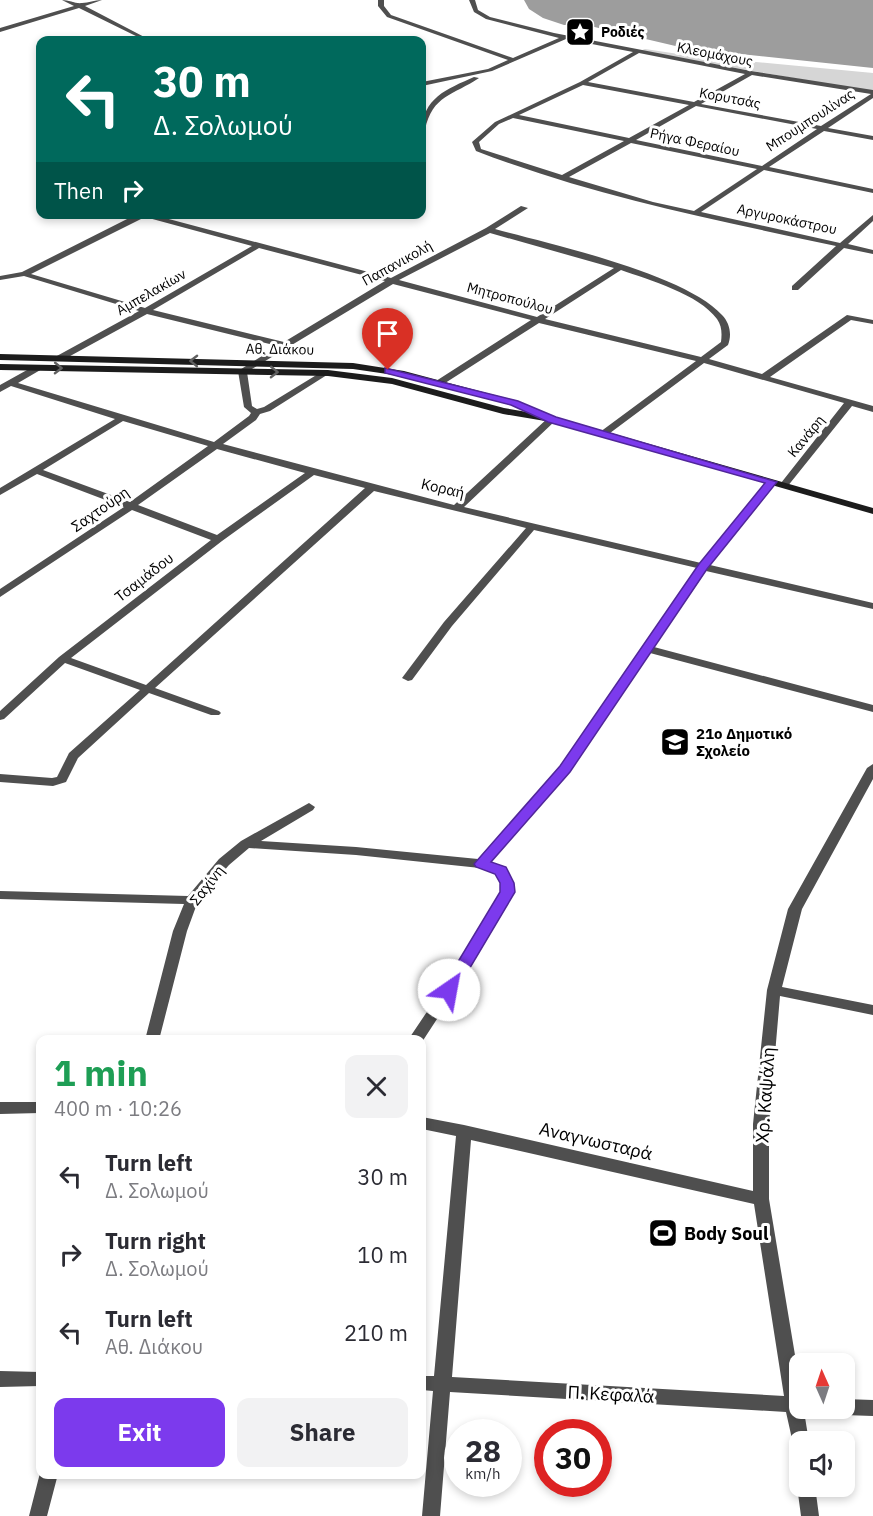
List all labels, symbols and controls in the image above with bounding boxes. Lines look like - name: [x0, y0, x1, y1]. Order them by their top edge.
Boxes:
- place icon: Ροδιές: [564, 16, 596, 48]
- place label: Ροδιές: [601, 23, 645, 41]
- street label: Κλεομάχους: [675, 38, 755, 70]
- text: 30 m: [153, 54, 251, 109]
- icon: left: [54, 60, 132, 138]
- street label: Κορυτσάς: [698, 83, 763, 113]
- street label: Μπουμπουλίνας: [762, 85, 858, 155]
- text: Δ. Σολωμού: [153, 107, 293, 142]
- street label: Ρήγα Φεραίου: [649, 124, 741, 160]
- icon: right: [116, 174, 149, 207]
- text: Then: [54, 176, 104, 205]
- street label: Αργυροκάστρου: [735, 200, 839, 238]
- street label: Παπανικολή: [359, 236, 435, 290]
- street label: Αμπελακίων: [113, 265, 189, 319]
- street label: Μητροπούλου: [465, 278, 555, 318]
- pin: [362, 308, 413, 370]
- icon: arrive: [371, 317, 404, 350]
- street label: Αθ. Διάκου: [246, 339, 314, 359]
- one-way arrow: [189, 355, 198, 367]
- one-way arrow: [54, 362, 63, 374]
- one-way arrow: [270, 366, 279, 378]
- street label: Κανάρη: [783, 411, 829, 461]
- street label: Κοραή: [419, 474, 467, 502]
- street label: Σαχτούρη: [67, 482, 133, 536]
- street label: Τσαμάδου: [111, 548, 177, 606]
- place label: 21ο Δημοτικό Σχολείο: [696, 724, 792, 760]
- school or university icon: 21ο Δημοτικό Σχολείο: [659, 726, 691, 758]
- street label: Σαχίνη: [185, 861, 229, 909]
- position arrow: [417, 958, 481, 1022]
- street label: Χρ. Καψάλη: [750, 1046, 780, 1144]
- text: 1 min: [54, 1049, 148, 1096]
- button: close: [345, 1055, 408, 1118]
- text: 400 m · 10:26: [54, 1095, 182, 1122]
- street label: Αναγνωσταρά: [537, 1117, 655, 1165]
- text: Turn left: [105, 1148, 193, 1177]
- icon: left: [54, 1160, 87, 1193]
- text: 30 m: [357, 1162, 408, 1191]
- text: Δ. Σολωμού: [105, 1177, 209, 1204]
- sports icon: Body Soul: [647, 1217, 679, 1249]
- place label: Body Soul: [684, 1222, 769, 1245]
- text: Turn right: [105, 1226, 206, 1255]
- icon: right: [54, 1238, 87, 1271]
- text: 10 m: [357, 1240, 408, 1269]
- text: Δ. Σολωμού: [105, 1255, 209, 1282]
- text: Turn left: [105, 1304, 193, 1333]
- icon: left: [54, 1316, 87, 1349]
- text: 210 m: [344, 1318, 408, 1347]
- text: Αθ. Διάκου: [105, 1333, 203, 1360]
- north arrow: [789, 1353, 855, 1419]
- map controls: [789, 1353, 855, 1497]
- street label: Π. Κεφαλά: [567, 1380, 655, 1408]
- button: Exit: [54, 1398, 225, 1467]
- button: Share: [237, 1398, 408, 1467]
- speed limit sign: 30: [534, 1419, 612, 1497]
- text: 28: [465, 1431, 501, 1470]
- button: sound: [789, 1431, 855, 1497]
- text: km/h: [465, 1464, 501, 1483]

